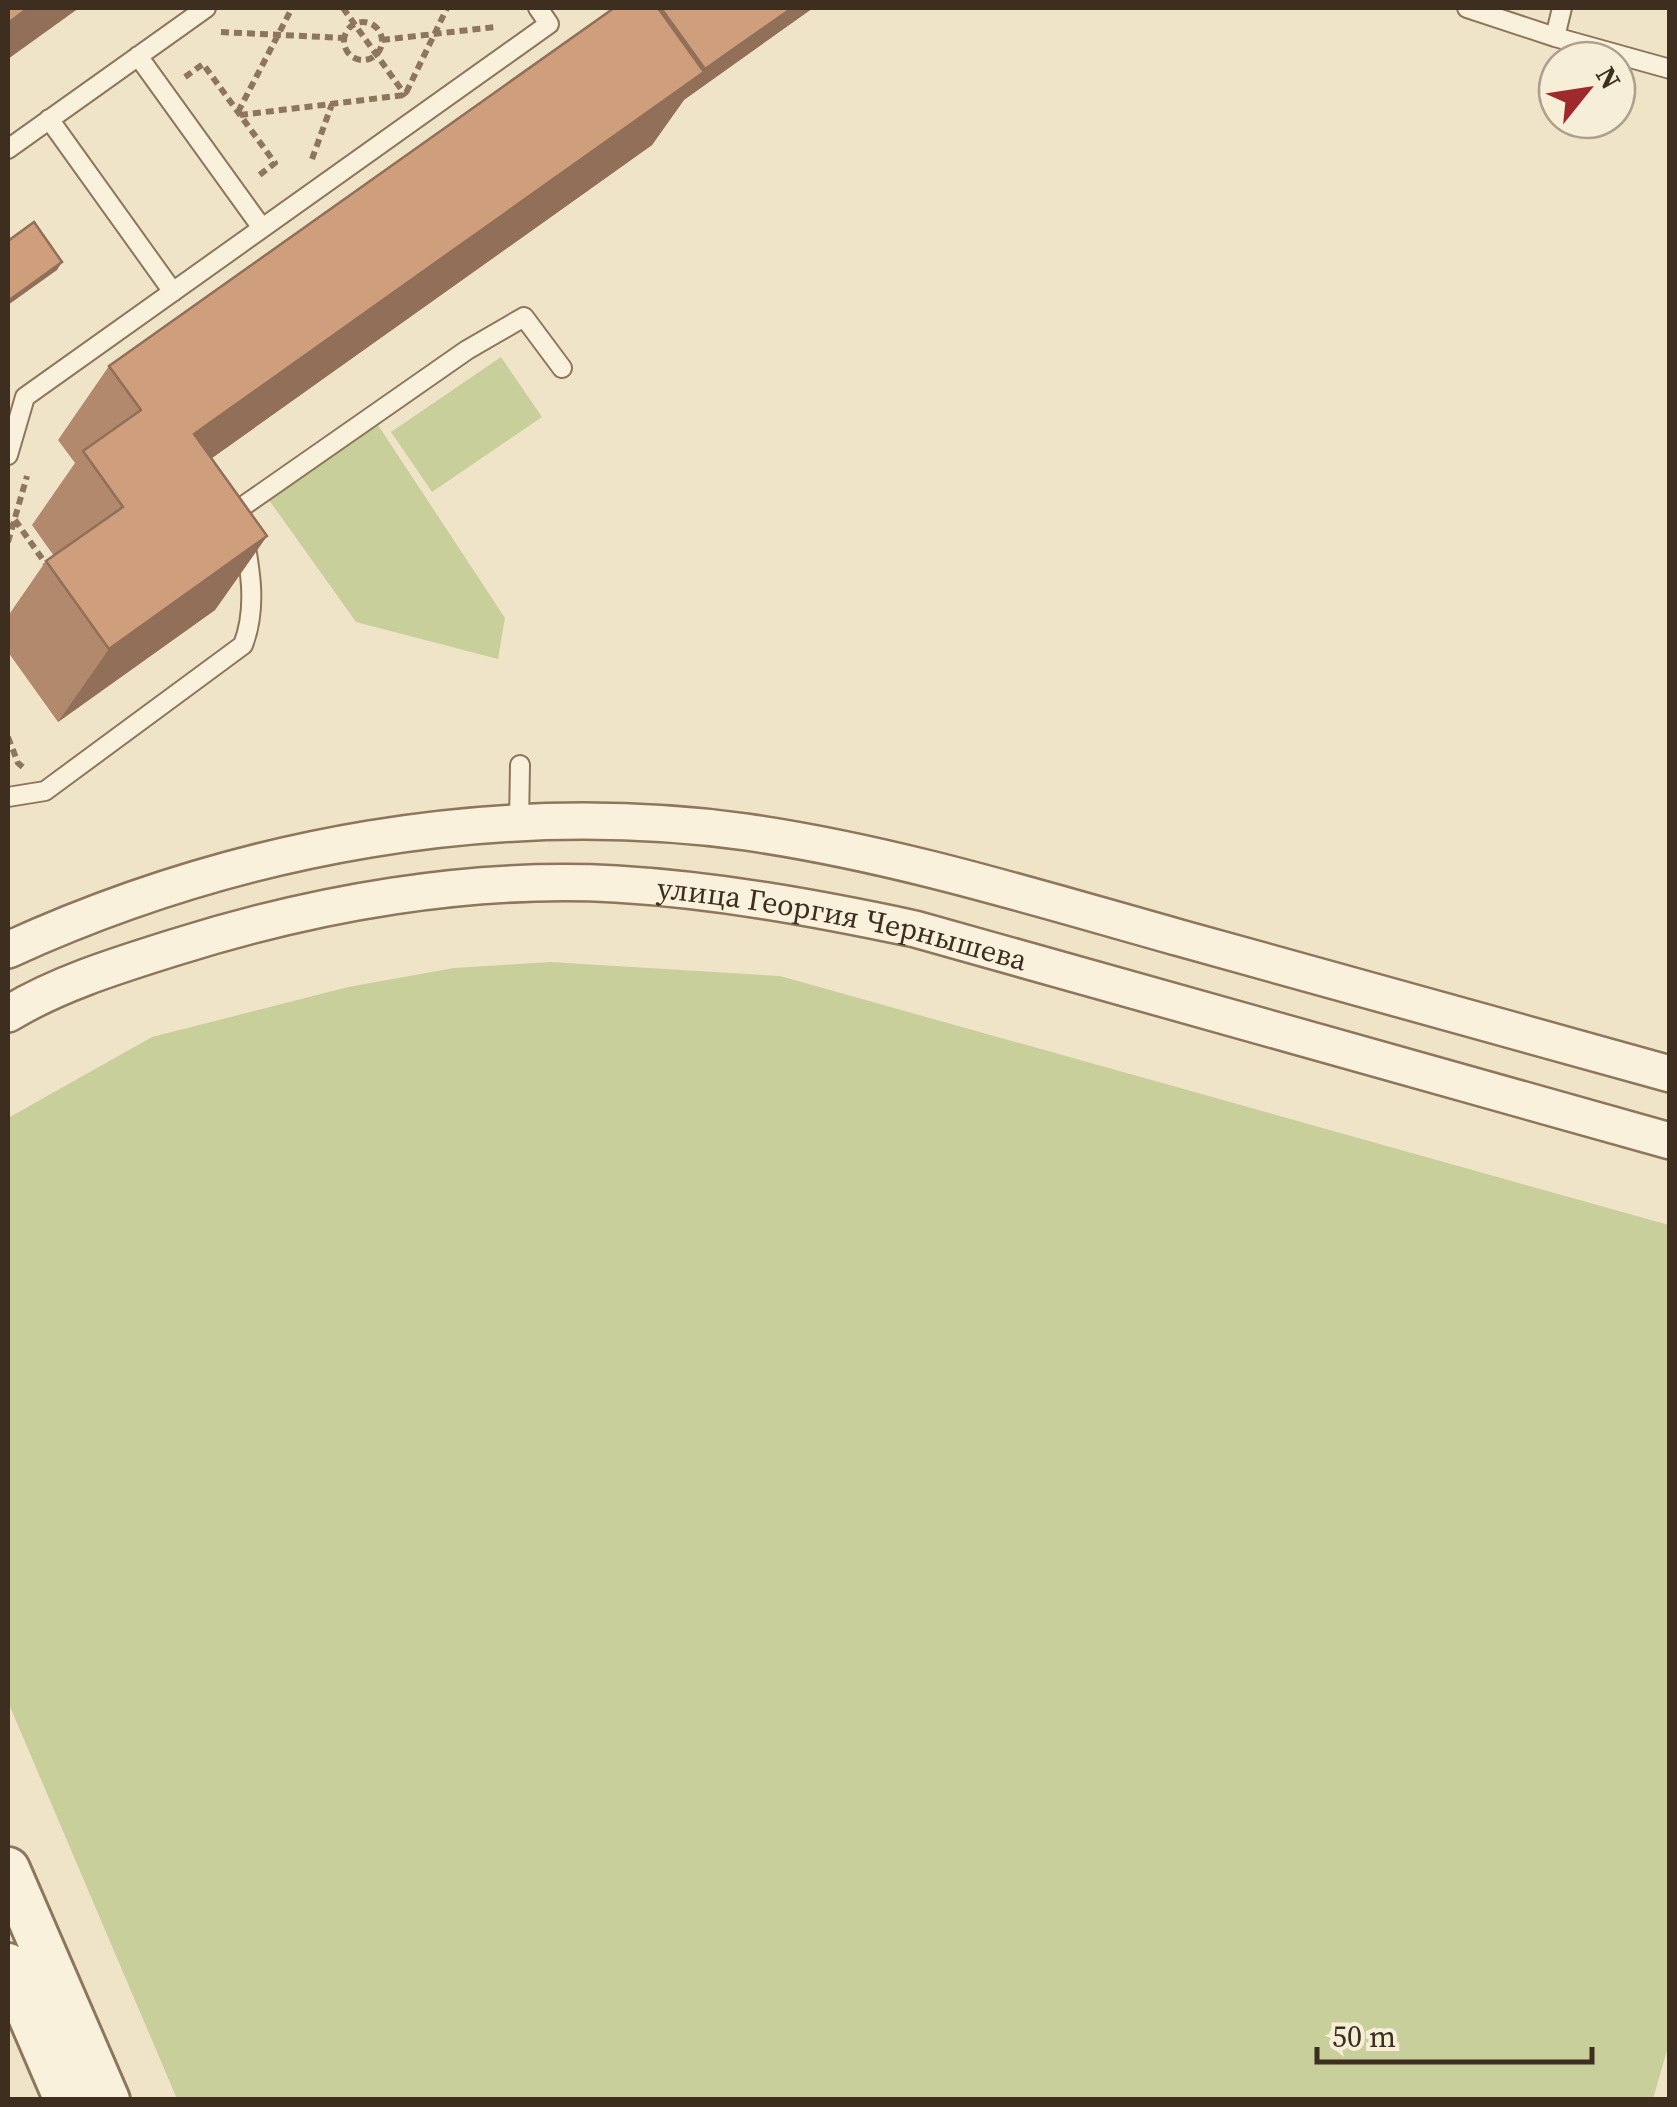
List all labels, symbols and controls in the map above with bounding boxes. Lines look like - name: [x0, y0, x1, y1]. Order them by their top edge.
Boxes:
- north arrow: [1537, 40, 1637, 140]
- text: N: [1587, 59, 1630, 96]
- street label: улица Георгия Чернышева: [655, 867, 1033, 980]
- scale bar: [1317, 2002, 1592, 2064]
- text: 50 m: [1332, 2016, 1396, 2057]

